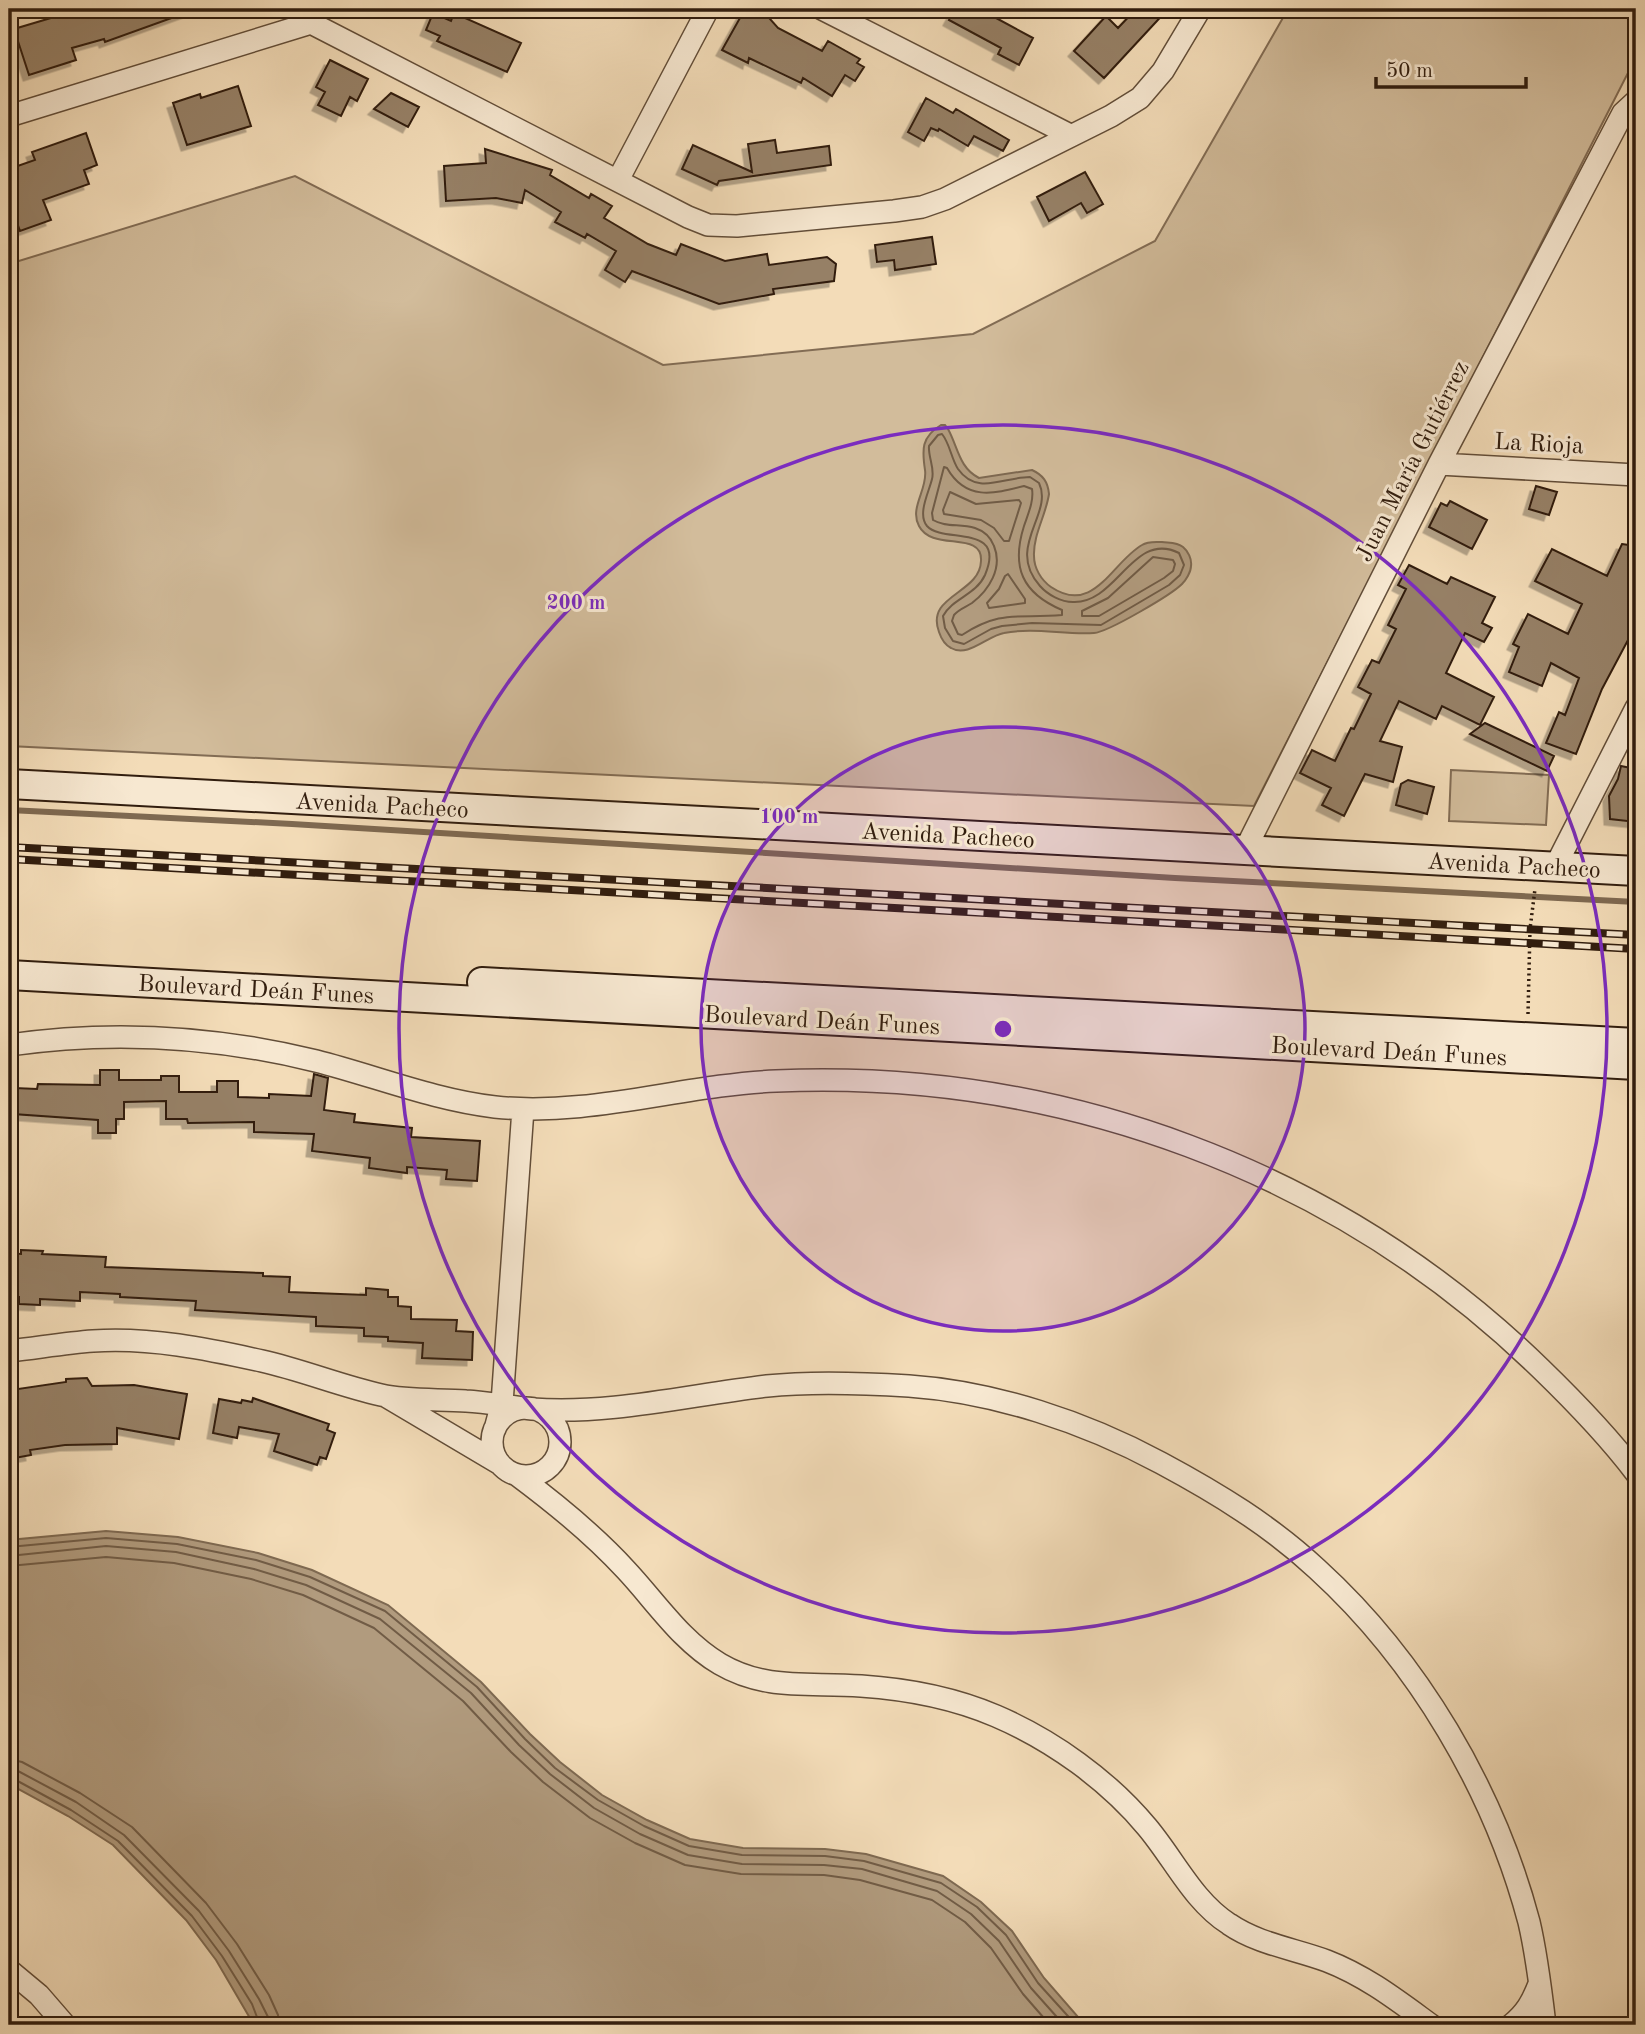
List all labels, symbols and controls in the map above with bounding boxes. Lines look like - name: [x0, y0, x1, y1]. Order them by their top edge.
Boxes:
- scale bar: [1376, 46, 1526, 90]
- text: 50 m: [1386, 61, 1433, 82]
- street label: Juan María Gutiérrez: [1353, 358, 1475, 566]
- street label: La Rioja: [1493, 431, 1584, 459]
- text: 200 m: [546, 593, 606, 614]
- street label: Avenida Pacheco: [294, 790, 469, 824]
- text: 100 m: [759, 807, 819, 828]
- street label: Avenida Pacheco: [860, 820, 1035, 854]
- street label: Avenida Pacheco: [1426, 850, 1601, 884]
- street label: Boulevard Deán Funes: [137, 973, 375, 1009]
- street label: Boulevard Deán Funes: [703, 1004, 941, 1040]
- centre of rings: [991, 1017, 1015, 1041]
- street label: Boulevard Deán Funes: [1270, 1035, 1508, 1071]

